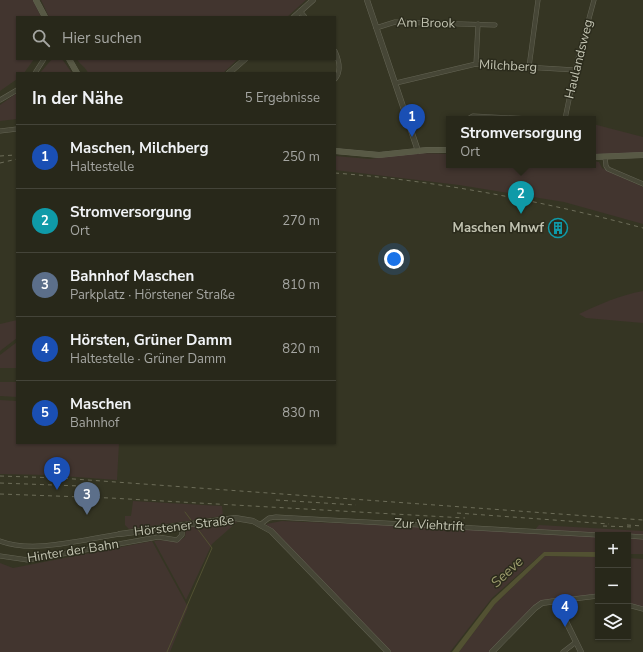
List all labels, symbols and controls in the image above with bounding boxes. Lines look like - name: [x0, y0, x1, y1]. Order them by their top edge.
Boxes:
- street label: Am Brook: [397, 13, 456, 33]
- search box: [16, 16, 336, 60]
- street label: Haulandsweg: [560, 17, 598, 101]
- icon: search: [30, 27, 52, 49]
- text: Hier suchen: [62, 28, 142, 48]
- street label: Milchberg: [479, 55, 537, 77]
- text: In der Nähe: [32, 87, 123, 110]
- text: 5 Ergebnisse: [245, 89, 320, 107]
- pin: 1: [399, 104, 425, 137]
- popup: [446, 116, 596, 168]
- text: Stromversorgung: [460, 123, 582, 143]
- text: Maschen, Milchberg: [70, 138, 208, 158]
- text: Ort: [460, 143, 480, 161]
- text: 1: [41, 148, 49, 166]
- text: 250 m: [282, 148, 320, 166]
- text: Haltestelle: [70, 158, 134, 176]
- pin: 2: [508, 181, 534, 214]
- text: Stromversorgung: [70, 202, 192, 222]
- text: 2: [41, 212, 49, 230]
- text: 270 m: [282, 212, 320, 230]
- building icon: Maschen Mnwf: [547, 217, 569, 239]
- place label: Maschen Mnwf: [453, 219, 544, 237]
- text: Ort: [70, 222, 90, 240]
- your location: [384, 249, 404, 269]
- text: Bahnhof Maschen: [70, 266, 194, 286]
- text: 3: [41, 276, 49, 294]
- text: 810 m: [282, 276, 320, 294]
- text: Parkplatz · Hörstener Straße: [70, 286, 235, 304]
- text: Hörsten, Grüner Damm: [70, 330, 232, 350]
- text: 4: [41, 340, 49, 358]
- text: 820 m: [282, 340, 320, 358]
- text: Haltestelle · Grüner Damm: [70, 350, 226, 368]
- text: Maschen: [70, 394, 131, 414]
- text: 5: [41, 404, 49, 422]
- text: 830 m: [282, 404, 320, 422]
- text: Bahnhof: [70, 414, 119, 432]
- pin: 5: [44, 457, 70, 490]
- pin: 3: [74, 482, 100, 515]
- street label: Hörstener Straße: [133, 511, 235, 541]
- street label: Zur Viehtrift: [394, 514, 465, 536]
- map controls: [595, 532, 631, 640]
- button: +: [595, 532, 631, 568]
- street label: Hinter der Bahn: [26, 535, 120, 567]
- water label: Seeve: [487, 552, 528, 592]
- button: −: [595, 568, 631, 604]
- pin: 4: [552, 594, 578, 627]
- button: layers: [595, 604, 631, 640]

